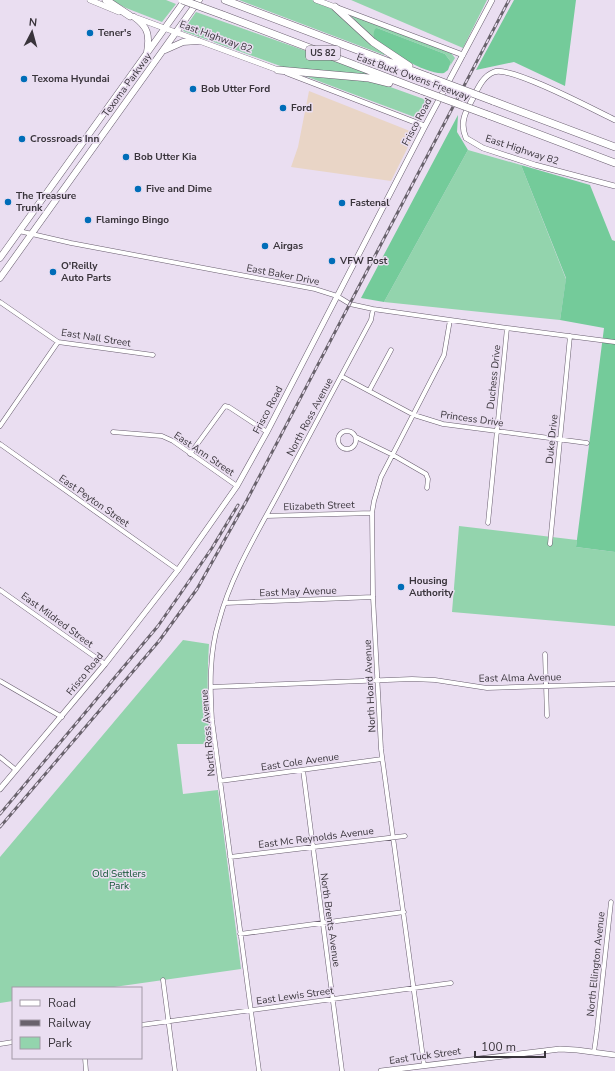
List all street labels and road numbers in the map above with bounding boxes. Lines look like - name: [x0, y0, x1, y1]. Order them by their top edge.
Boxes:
- street label: East Highway 82: [178, 17, 254, 57]
- road number: US 82: [306, 46, 340, 60]
- street label: Texoma Parkway: [99, 49, 156, 120]
- street label: East Buck Owens Freeway: [355, 50, 472, 104]
- street label: Frisco Road: [399, 96, 435, 148]
- street label: East Highway 82: [483, 132, 561, 168]
- street label: East Baker Drive: [245, 261, 321, 289]
- street label: East Nall Street: [60, 326, 132, 350]
- street label: Duchess Drive: [484, 344, 504, 410]
- street label: North Ross Avenue: [283, 375, 337, 459]
- street label: Frisco Road: [250, 384, 286, 436]
- street label: Princess Drive: [440, 408, 504, 430]
- street label: Duke Drive: [542, 414, 562, 464]
- street label: East Ann Street: [171, 429, 238, 480]
- street label: East Peyton Street: [56, 471, 132, 531]
- street label: Elizabeth Street: [283, 498, 355, 514]
- street label: East May Avenue: [259, 584, 337, 600]
- street label: East Mildred Street: [18, 589, 96, 651]
- street label: North Hoard Avenue: [361, 639, 379, 733]
- street label: Frisco Road: [63, 649, 107, 699]
- street label: East Alma Avenue: [479, 670, 561, 686]
- street label: North Ross Avenue: [197, 689, 219, 777]
- street label: East Cole Avenue: [260, 750, 340, 774]
- street label: East Mc Reynolds Avenue: [258, 824, 374, 852]
- street label: North Brents Avenue: [316, 872, 344, 968]
- street label: North Ellington Avenue: [584, 911, 608, 1017]
- street label: East Lewis Street: [255, 984, 335, 1008]
- street label: East Tuck Street: [388, 1044, 462, 1068]

